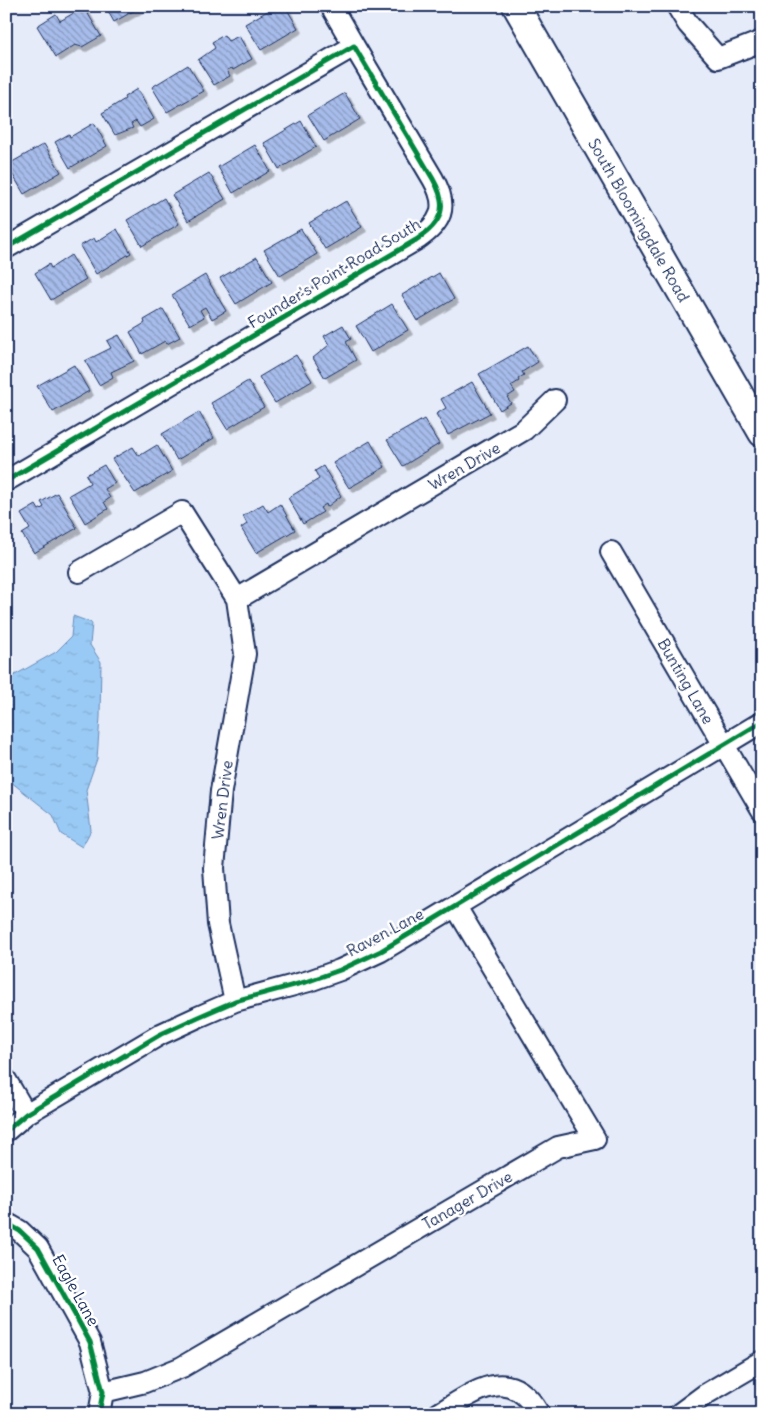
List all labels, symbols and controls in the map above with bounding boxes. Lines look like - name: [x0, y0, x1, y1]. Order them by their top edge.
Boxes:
- street label: South Bloomingdale Road: [584, 135, 694, 305]
- street label: Founder's Point Road South: [244, 213, 424, 333]
- street label: Wren Drive: [424, 437, 504, 495]
- street label: Bunting Lane: [653, 635, 719, 727]
- street label: Wren Drive: [207, 759, 237, 841]
- street label: Raven Lane: [343, 903, 427, 961]
- street label: Tanager Drive: [418, 1166, 516, 1234]
- street label: Eagle Lane: [48, 1251, 104, 1329]

